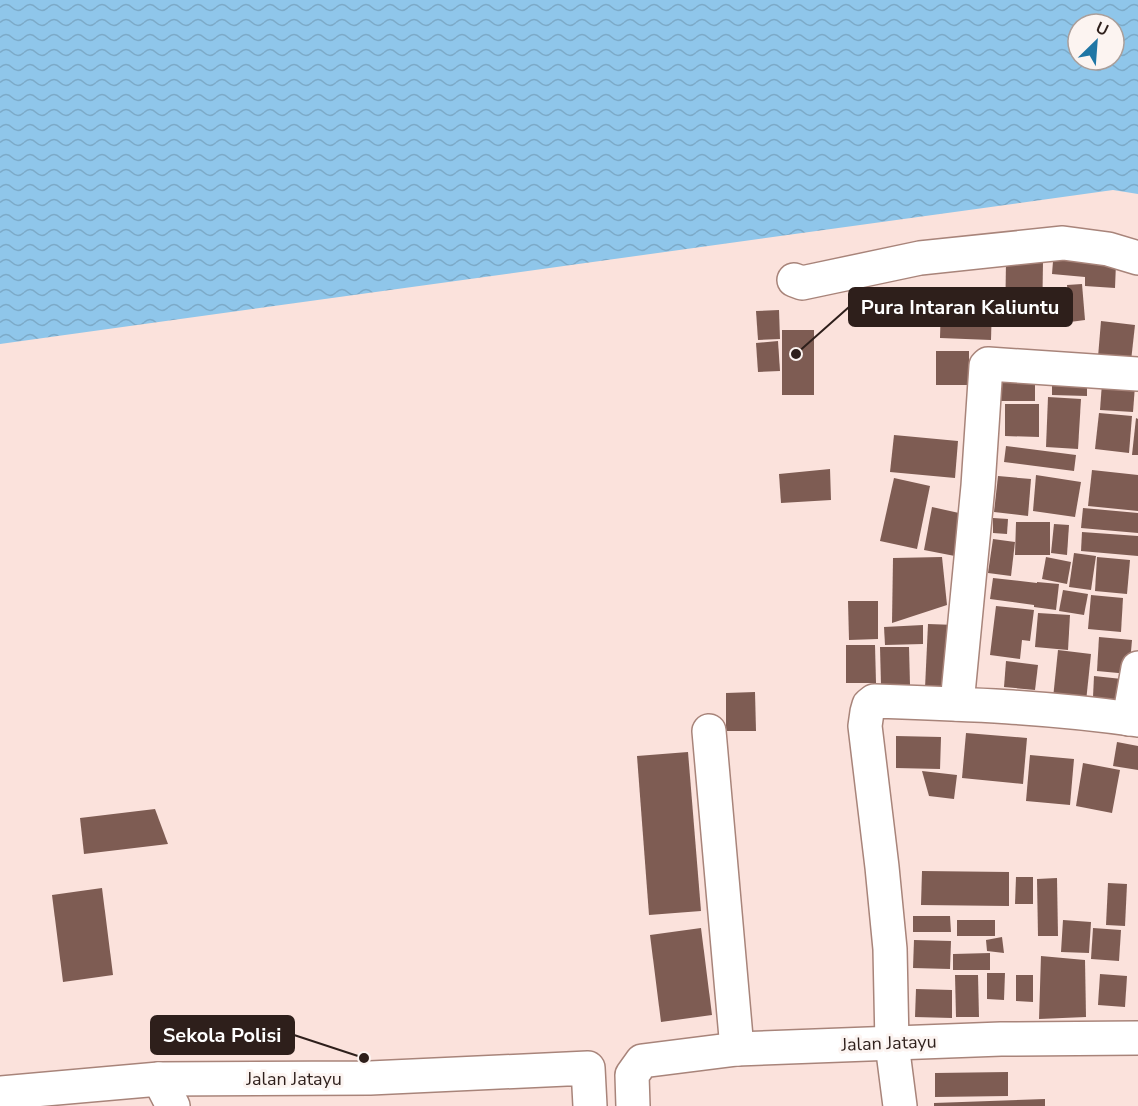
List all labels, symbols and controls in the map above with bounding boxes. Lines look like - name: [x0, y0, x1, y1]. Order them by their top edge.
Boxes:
- north arrow: [1066, 12, 1126, 72]
- text: U: [1092, 17, 1112, 42]
- callout: Pura Intaran Kaliuntu: [849, 288, 1072, 326]
- text: Pura Intaran Kaliuntu: [861, 294, 1059, 321]
- callout: Sekola Polisi: [151, 1016, 294, 1054]
- text: Sekola Polisi: [163, 1022, 281, 1049]
- street label: Jalan Jatayu: [840, 1029, 937, 1057]
- street label: Jalan Jatayu: [245, 1067, 342, 1091]

